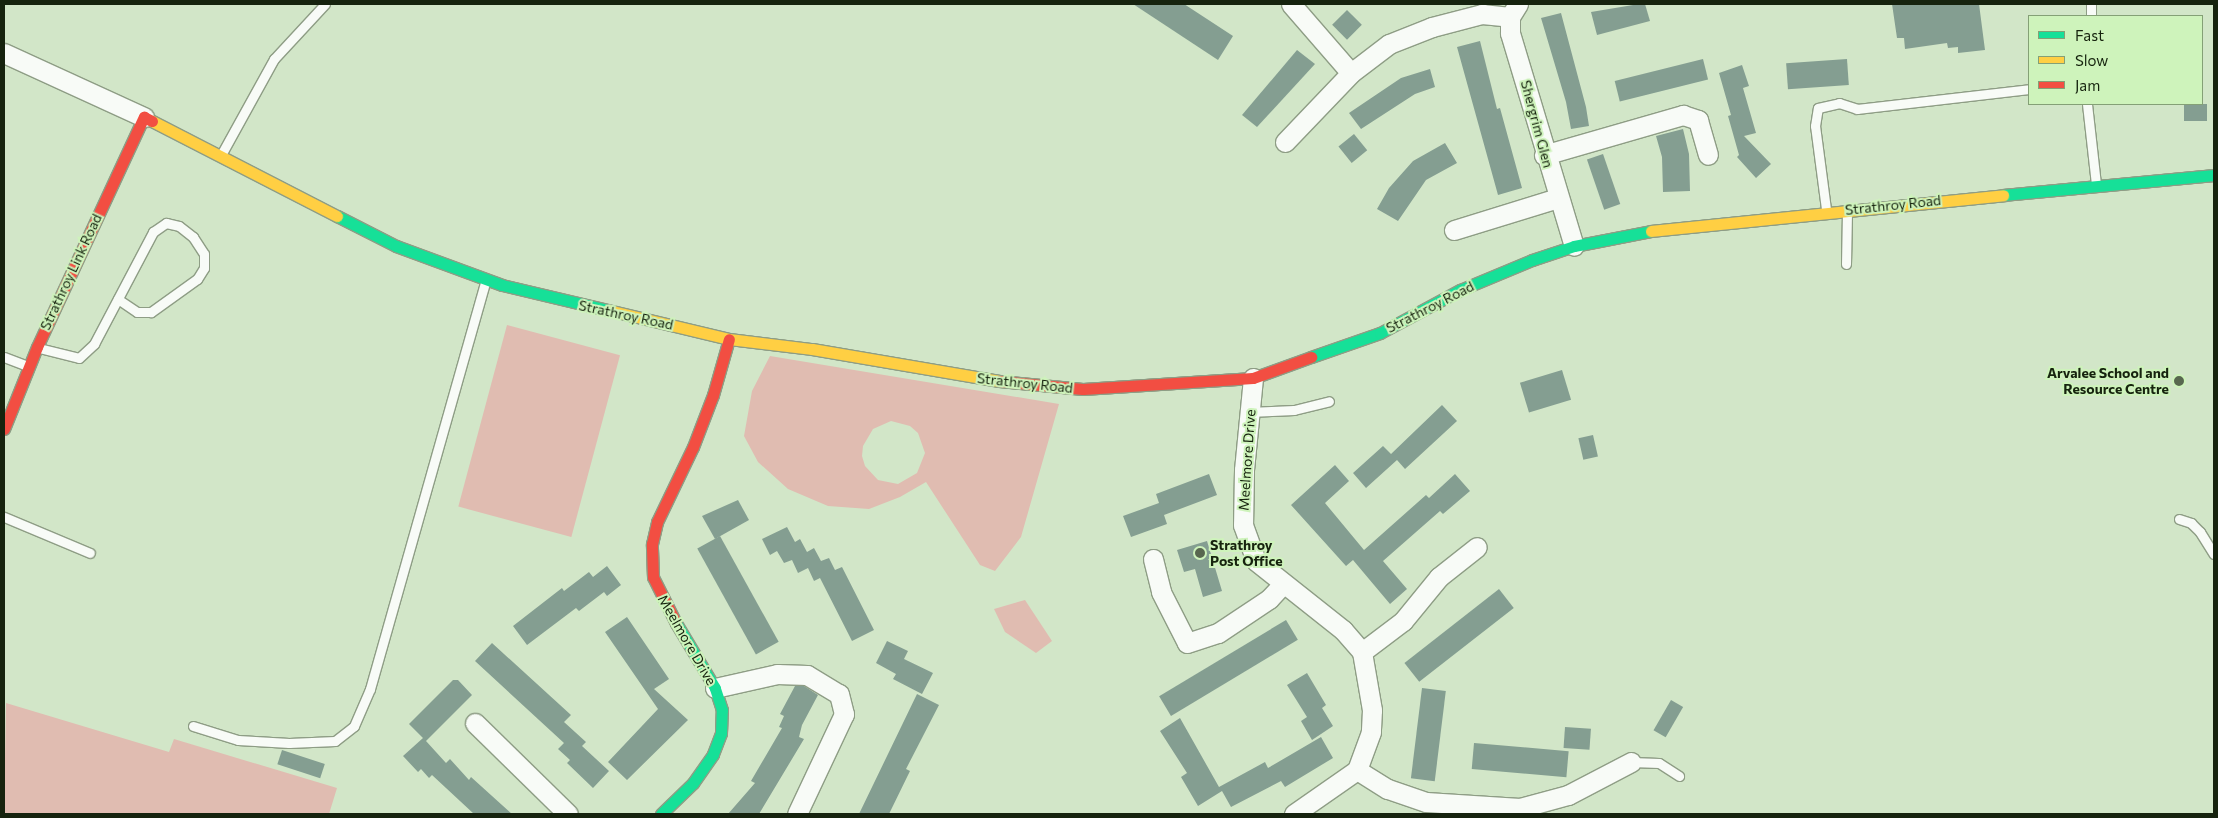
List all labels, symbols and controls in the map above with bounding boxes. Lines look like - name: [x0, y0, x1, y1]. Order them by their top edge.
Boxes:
- legend: [2028, 15, 2203, 105]
- text: Fast: [2075, 26, 2104, 44]
- text: Slow: [2075, 51, 2108, 69]
- text: Jam: [2075, 76, 2100, 94]
- street label: Shergrim Glen: [1517, 78, 1557, 170]
- street label: Strathroy Road: [1844, 192, 1942, 218]
- street label: Strathroy Link Road: [37, 211, 105, 333]
- street label: Strathroy Road: [1383, 278, 1477, 336]
- street label: Strathroy Road: [577, 297, 675, 333]
- place label: Arvalee School and Resource Centre: [2047, 365, 2169, 398]
- street label: Strathroy Road: [976, 370, 1074, 396]
- marker: Arvalee School and Resource Centre: [2173, 375, 2185, 387]
- street label: Meelmore Drive: [1235, 409, 1259, 511]
- place label: Strathroy Post Office: [1210, 537, 1283, 570]
- marker: Strathroy Post Office: [1194, 547, 1206, 559]
- street label: Meelmore Drive: [654, 592, 720, 688]

